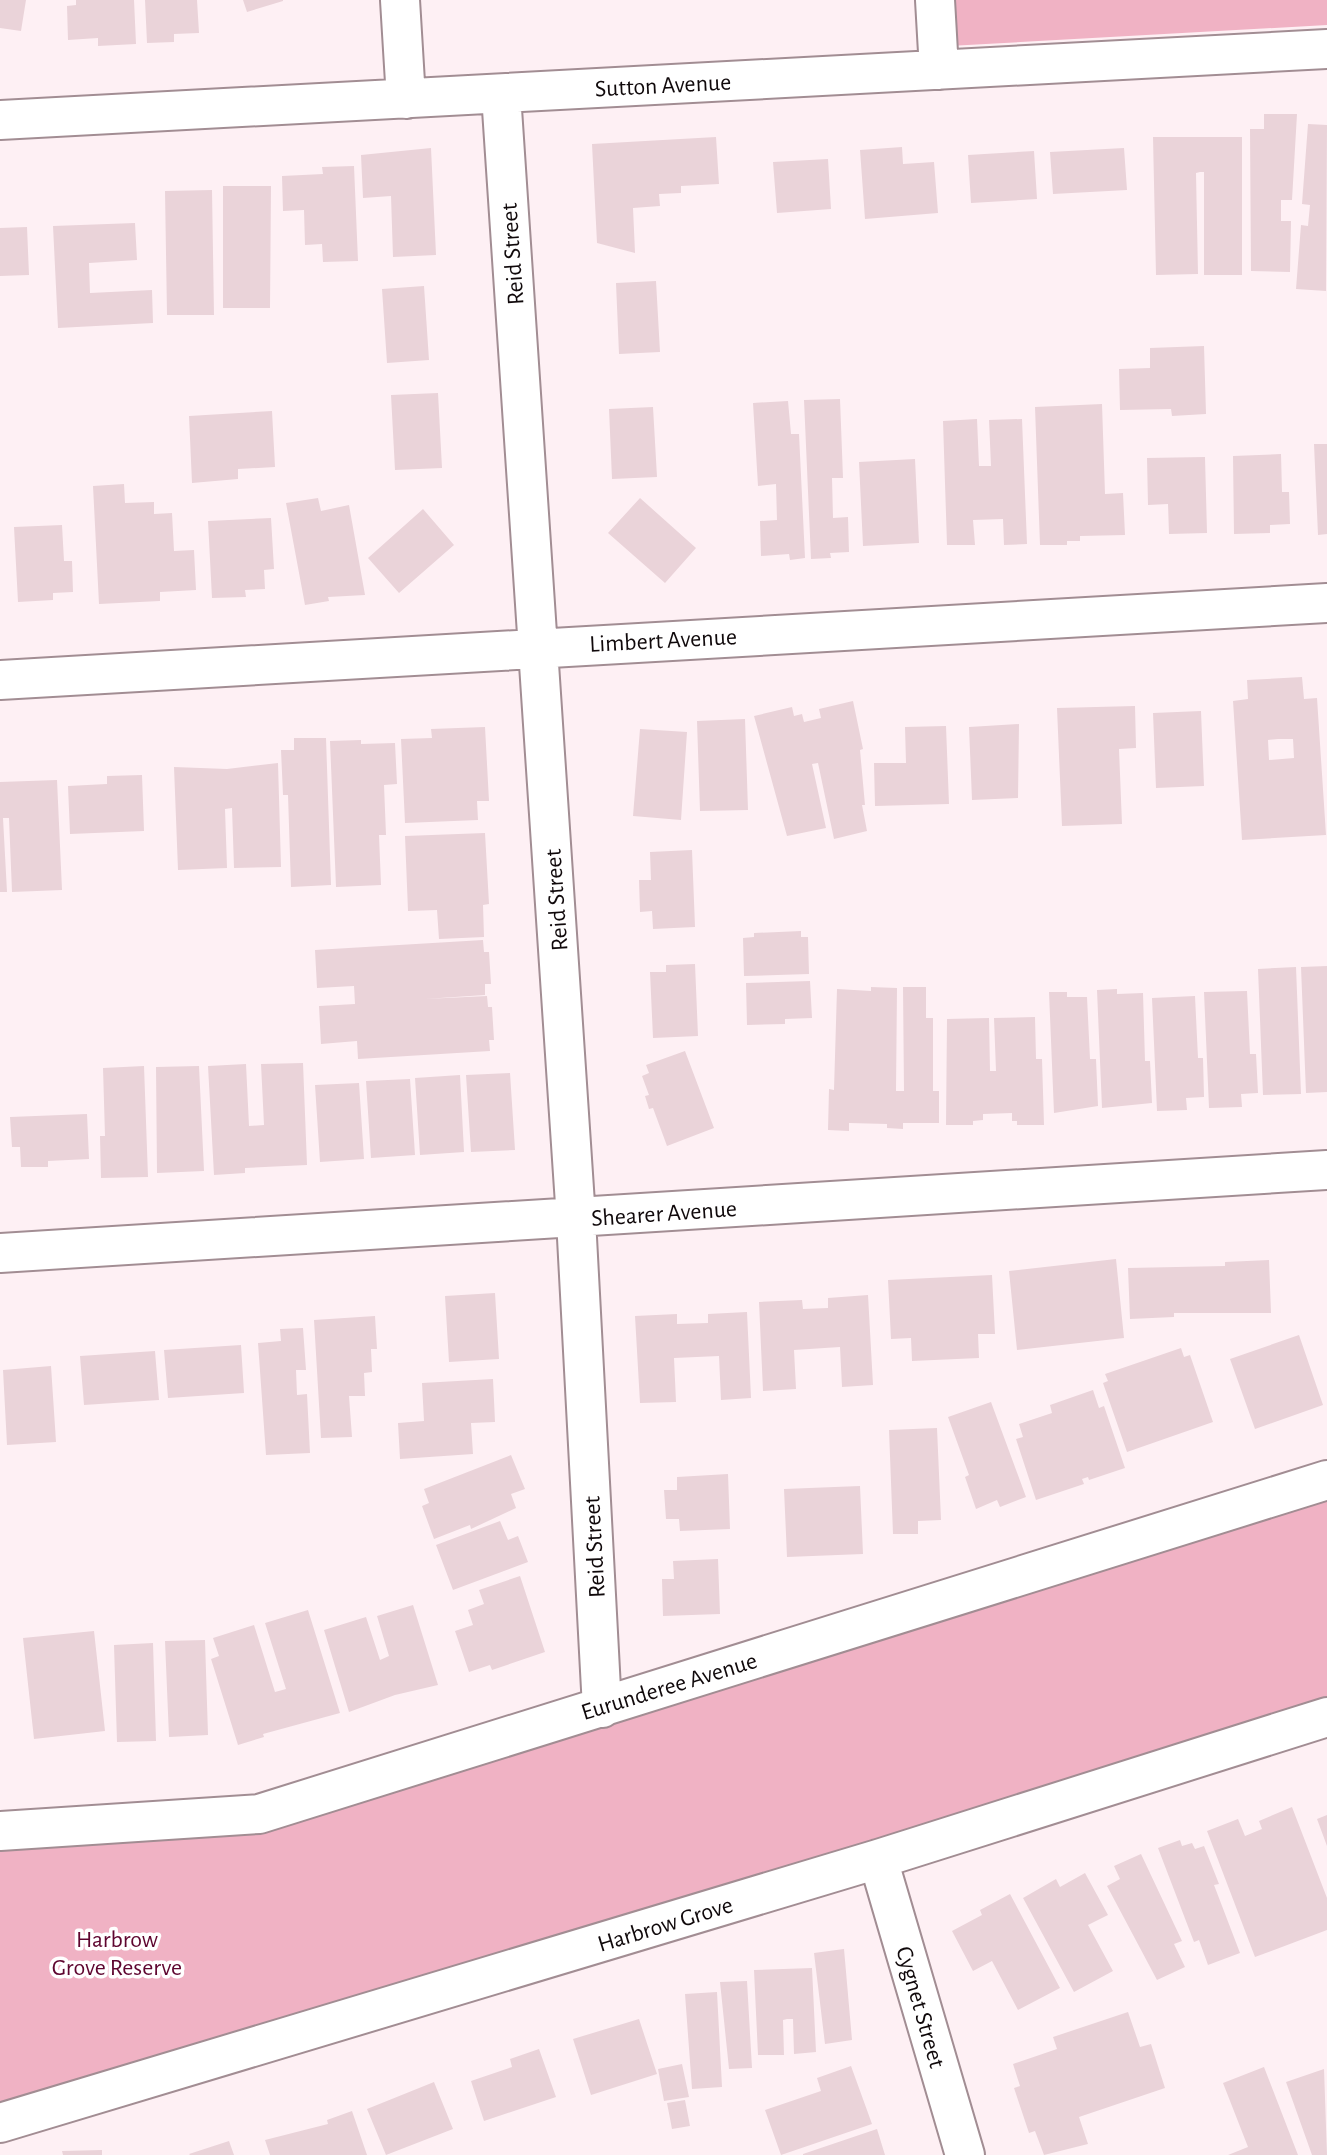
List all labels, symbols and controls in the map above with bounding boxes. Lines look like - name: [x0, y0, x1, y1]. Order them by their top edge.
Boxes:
- street label: Sutton Avenue: [594, 70, 732, 102]
- street label: Reid Street: [497, 202, 529, 306]
- street label: Limbert Avenue: [589, 625, 737, 657]
- street label: Reid Street: [541, 848, 573, 952]
- street label: Shearer Avenue: [590, 1197, 738, 1231]
- street label: Reid Street: [580, 1495, 610, 1599]
- street label: Eurunderee Avenue: [579, 1649, 760, 1725]
- street label: Harbrow Grove: [595, 1893, 736, 1957]
- park label: Harbrow Grove Reserve: [52, 1928, 182, 1980]
- street label: Cygnet Street: [891, 1944, 949, 2071]

